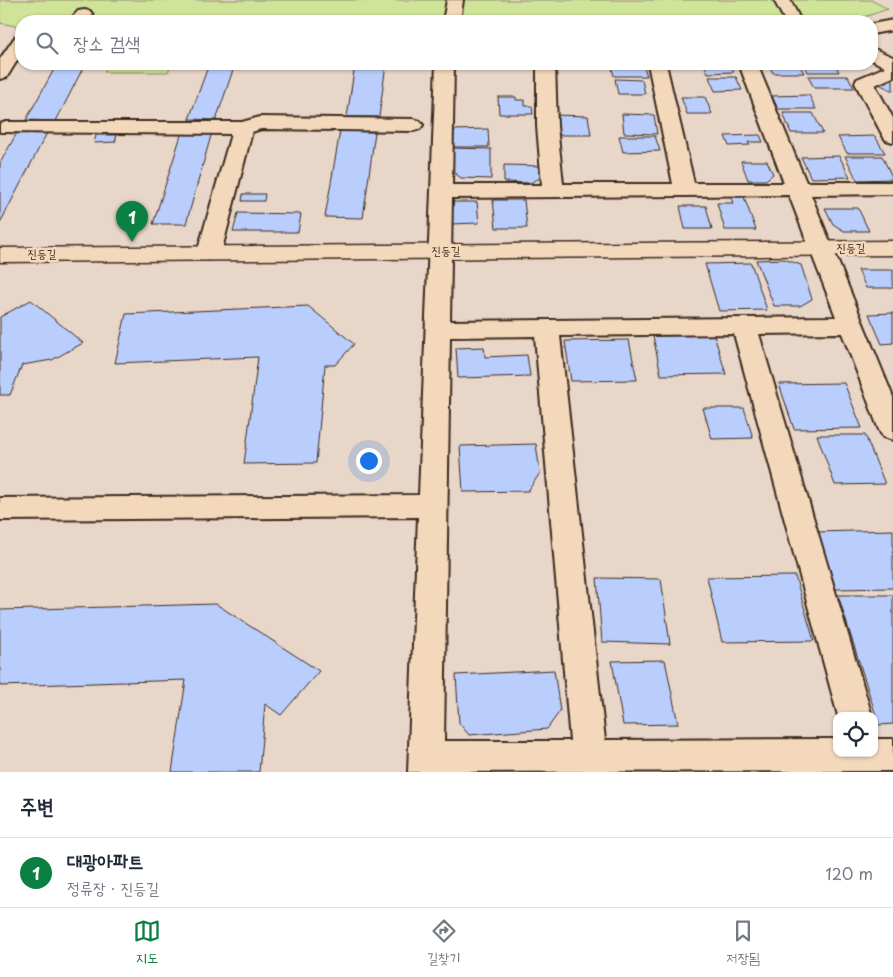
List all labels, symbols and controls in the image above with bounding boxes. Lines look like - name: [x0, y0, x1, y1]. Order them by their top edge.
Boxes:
- search box: [15, 15, 878, 70]
- text: 장소 검색: [73, 28, 140, 56]
- icon: search: [33, 29, 61, 57]
- pin: 1: [116, 201, 148, 242]
- street label: 진등길: [837, 238, 866, 256]
- street label: 진등길: [432, 241, 461, 259]
- street label: 진등길: [28, 244, 57, 262]
- your location: [356, 448, 382, 474]
- map controls: [833, 712, 878, 757]
- button: locate: [833, 712, 878, 757]
- text: 주변: [20, 789, 54, 821]
- text: 대광아파트: [67, 846, 143, 874]
- text: 1: [32, 861, 40, 885]
- text: 120 m: [826, 861, 873, 885]
- text: 정류장 · 진등길: [67, 875, 159, 899]
- tab: 지도: [133, 917, 161, 968]
- tab: 길찾기: [427, 917, 460, 968]
- tab: 저장됨: [726, 917, 760, 968]

